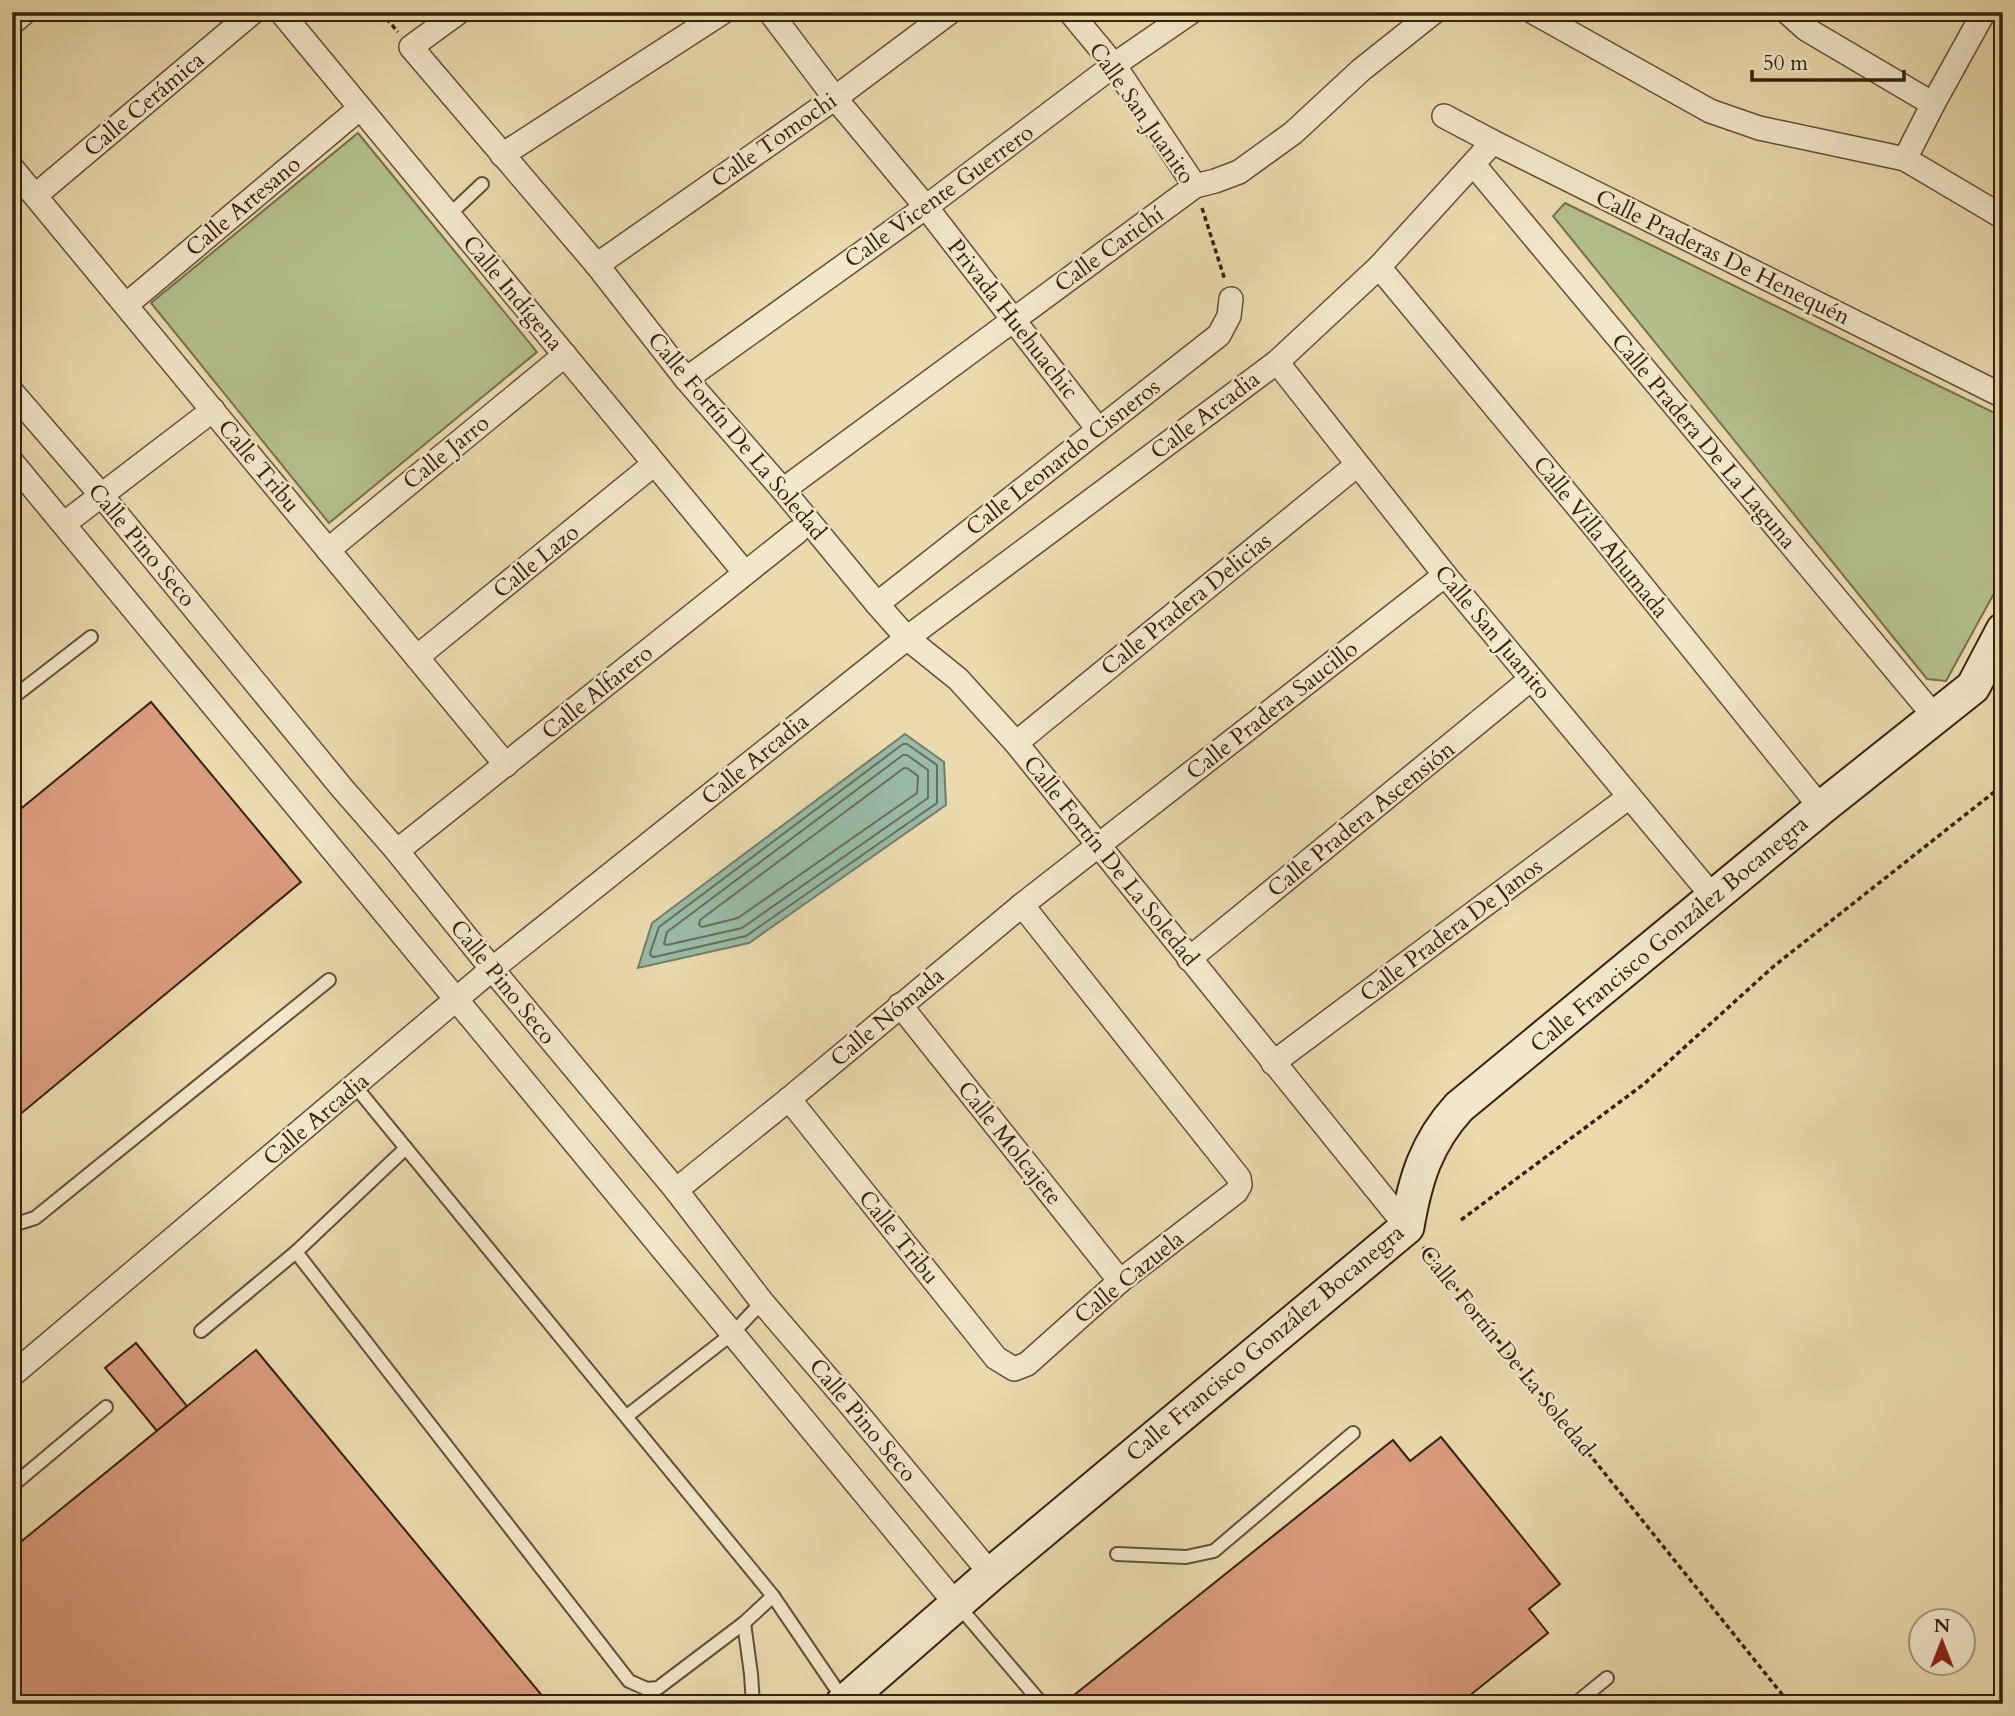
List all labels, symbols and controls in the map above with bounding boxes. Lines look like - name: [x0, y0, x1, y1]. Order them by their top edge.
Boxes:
- street label: Calle San Juanito: [1082, 36, 1202, 190]
- scale bar: [1752, 38, 1905, 82]
- street label: Calle Cerámica: [77, 44, 211, 164]
- text: 50 m: [1763, 49, 1808, 78]
- street label: Calle Tomochi: [705, 85, 843, 195]
- street label: Calle Vicente Guerrero: [838, 117, 1040, 275]
- street label: Calle Artesano: [179, 149, 307, 263]
- street label: Calle Praderas De Henequén: [1591, 182, 1855, 332]
- street label: Calle Carichí: [1048, 199, 1170, 299]
- street label: Calle Indígena: [456, 229, 570, 357]
- street label: Privada Huehuachic: [940, 232, 1086, 406]
- street label: Calle Fortín De La Soledad: [641, 325, 834, 547]
- street label: Calle Pradera De La Laguna: [1604, 327, 1804, 555]
- street label: Calle Arcadia: [1144, 364, 1266, 466]
- street label: Calle Leonardo Cisneros: [959, 371, 1167, 543]
- street label: Calle Jarro: [396, 408, 496, 496]
- street label: Calle Tribu: [211, 413, 307, 519]
- street label: Calle Villa Ahumada: [1526, 449, 1676, 625]
- street label: Calle Pino Seco: [81, 477, 203, 613]
- street label: Calle Lazo: [486, 517, 586, 605]
- street label: Calle Pradera Delicias: [1094, 526, 1278, 682]
- street label: Calle San Juanito: [1428, 558, 1558, 706]
- street label: Calle Pradera Saucillo: [1180, 633, 1364, 787]
- street label: Calle Alfarero: [535, 638, 659, 746]
- street label: Calle Arcadia: [695, 706, 815, 812]
- street label: Calle Pradera Ascensión: [1261, 734, 1461, 904]
- street label: Calle Fortín De La Soledad: [1016, 749, 1206, 973]
- street label: Calle Francisco González Bocanegra: [1523, 808, 1815, 1060]
- street label: Calle Pradera De Janos: [1353, 851, 1549, 1009]
- street label: Calle Pino Seco: [443, 913, 563, 1051]
- street label: Calle Nómada: [824, 960, 950, 1074]
- street label: Calle Arcadia: [256, 1065, 376, 1173]
- street label: Calle Molcajete: [950, 1075, 1070, 1211]
- street label: Calle Tribu: [852, 1184, 946, 1290]
- street label: Calle Francisco González Bocanegra: [1119, 1217, 1411, 1469]
- street label: Calle Cazuela: [1068, 1223, 1190, 1331]
- street label: Calle Fortín De La Soledad: [1412, 1239, 1602, 1463]
- street label: Calle Pino Seco: [802, 1352, 924, 1488]
- north arrow: [1906, 1608, 1976, 1678]
- text: N: [1934, 1613, 1951, 1639]

